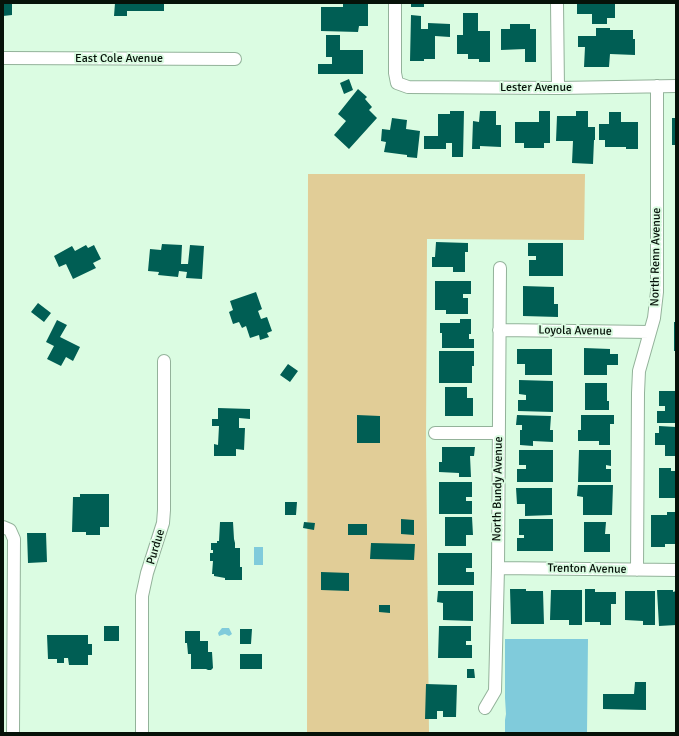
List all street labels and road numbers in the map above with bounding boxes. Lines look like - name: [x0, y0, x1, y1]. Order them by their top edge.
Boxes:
- street label: East Cole Avenue: [75, 52, 163, 66]
- street label: Lester Avenue: [500, 81, 572, 95]
- street label: North Renn Avenue: [648, 208, 664, 306]
- street label: Loyola Avenue: [538, 323, 612, 339]
- street label: North Bundy Avenue: [490, 436, 506, 542]
- street label: Purdue: [144, 527, 168, 567]
- street label: Trenton Avenue: [547, 561, 627, 577]

